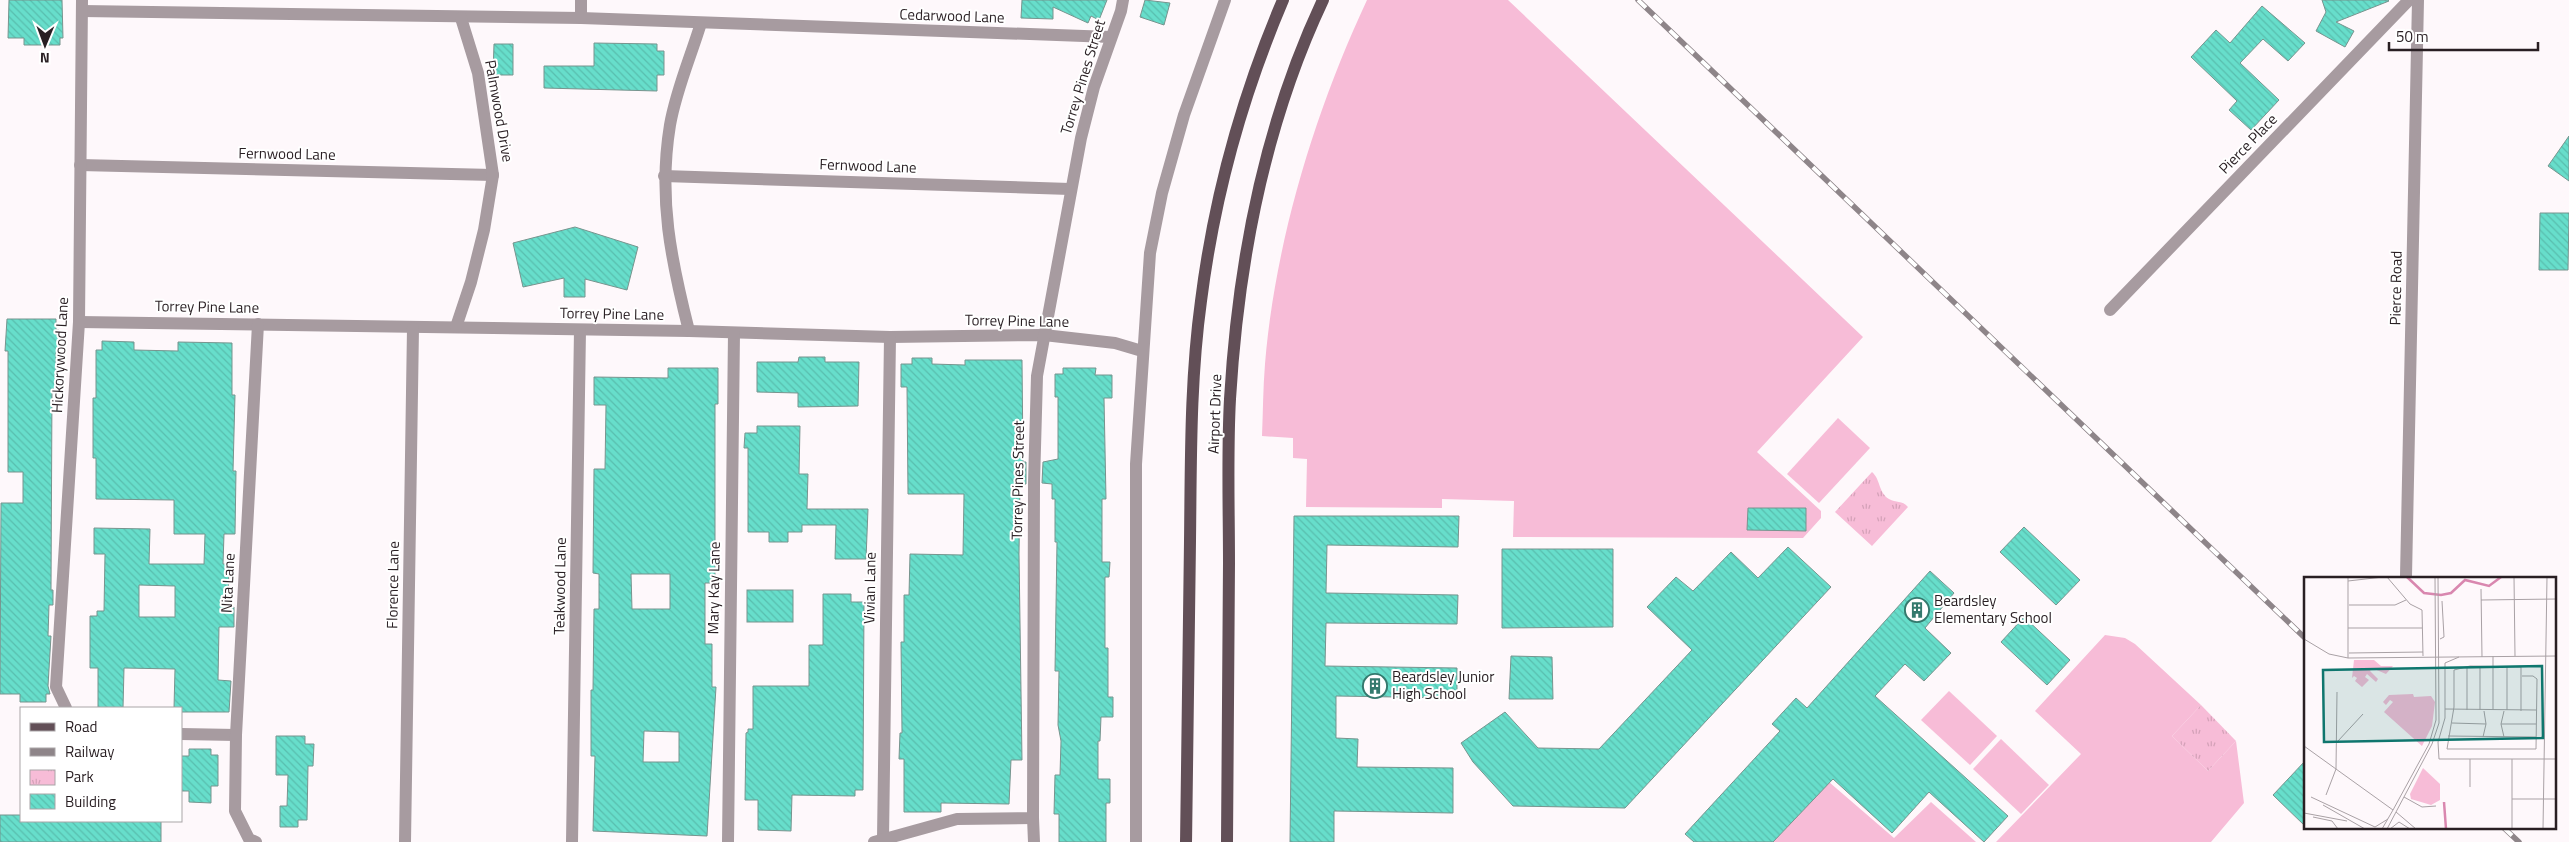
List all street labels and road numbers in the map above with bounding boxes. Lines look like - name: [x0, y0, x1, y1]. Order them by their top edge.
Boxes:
- street label: Cedarwood Lane: [899, 2, 1005, 29]
- street label: Torrey Pines Street: [1054, 16, 1111, 137]
- street label: Palmwood Drive: [479, 58, 520, 164]
- street label: Pierce Place: [2213, 108, 2282, 179]
- street label: Fernwood Lane: [238, 141, 336, 166]
- street label: Fernwood Lane: [819, 152, 917, 179]
- street label: Pierce Road: [2383, 250, 2408, 325]
- street label: Torrey Pine Lane: [155, 294, 259, 319]
- street label: Hickorywood Lane: [45, 296, 74, 414]
- street label: Torrey Pine Lane: [560, 301, 664, 326]
- street label: Torrey Pine Lane: [965, 308, 1069, 333]
- street label: Airport Drive: [1202, 374, 1227, 454]
- street label: Torrey Pines Street: [1005, 419, 1030, 540]
- street label: Teakwood Lane: [547, 537, 572, 635]
- street label: Florence Lane: [380, 541, 405, 629]
- street label: Mary Kay Lane: [701, 541, 726, 635]
- street label: Nita Lane: [214, 552, 241, 613]
- street label: Vivian Lane: [857, 552, 882, 624]

